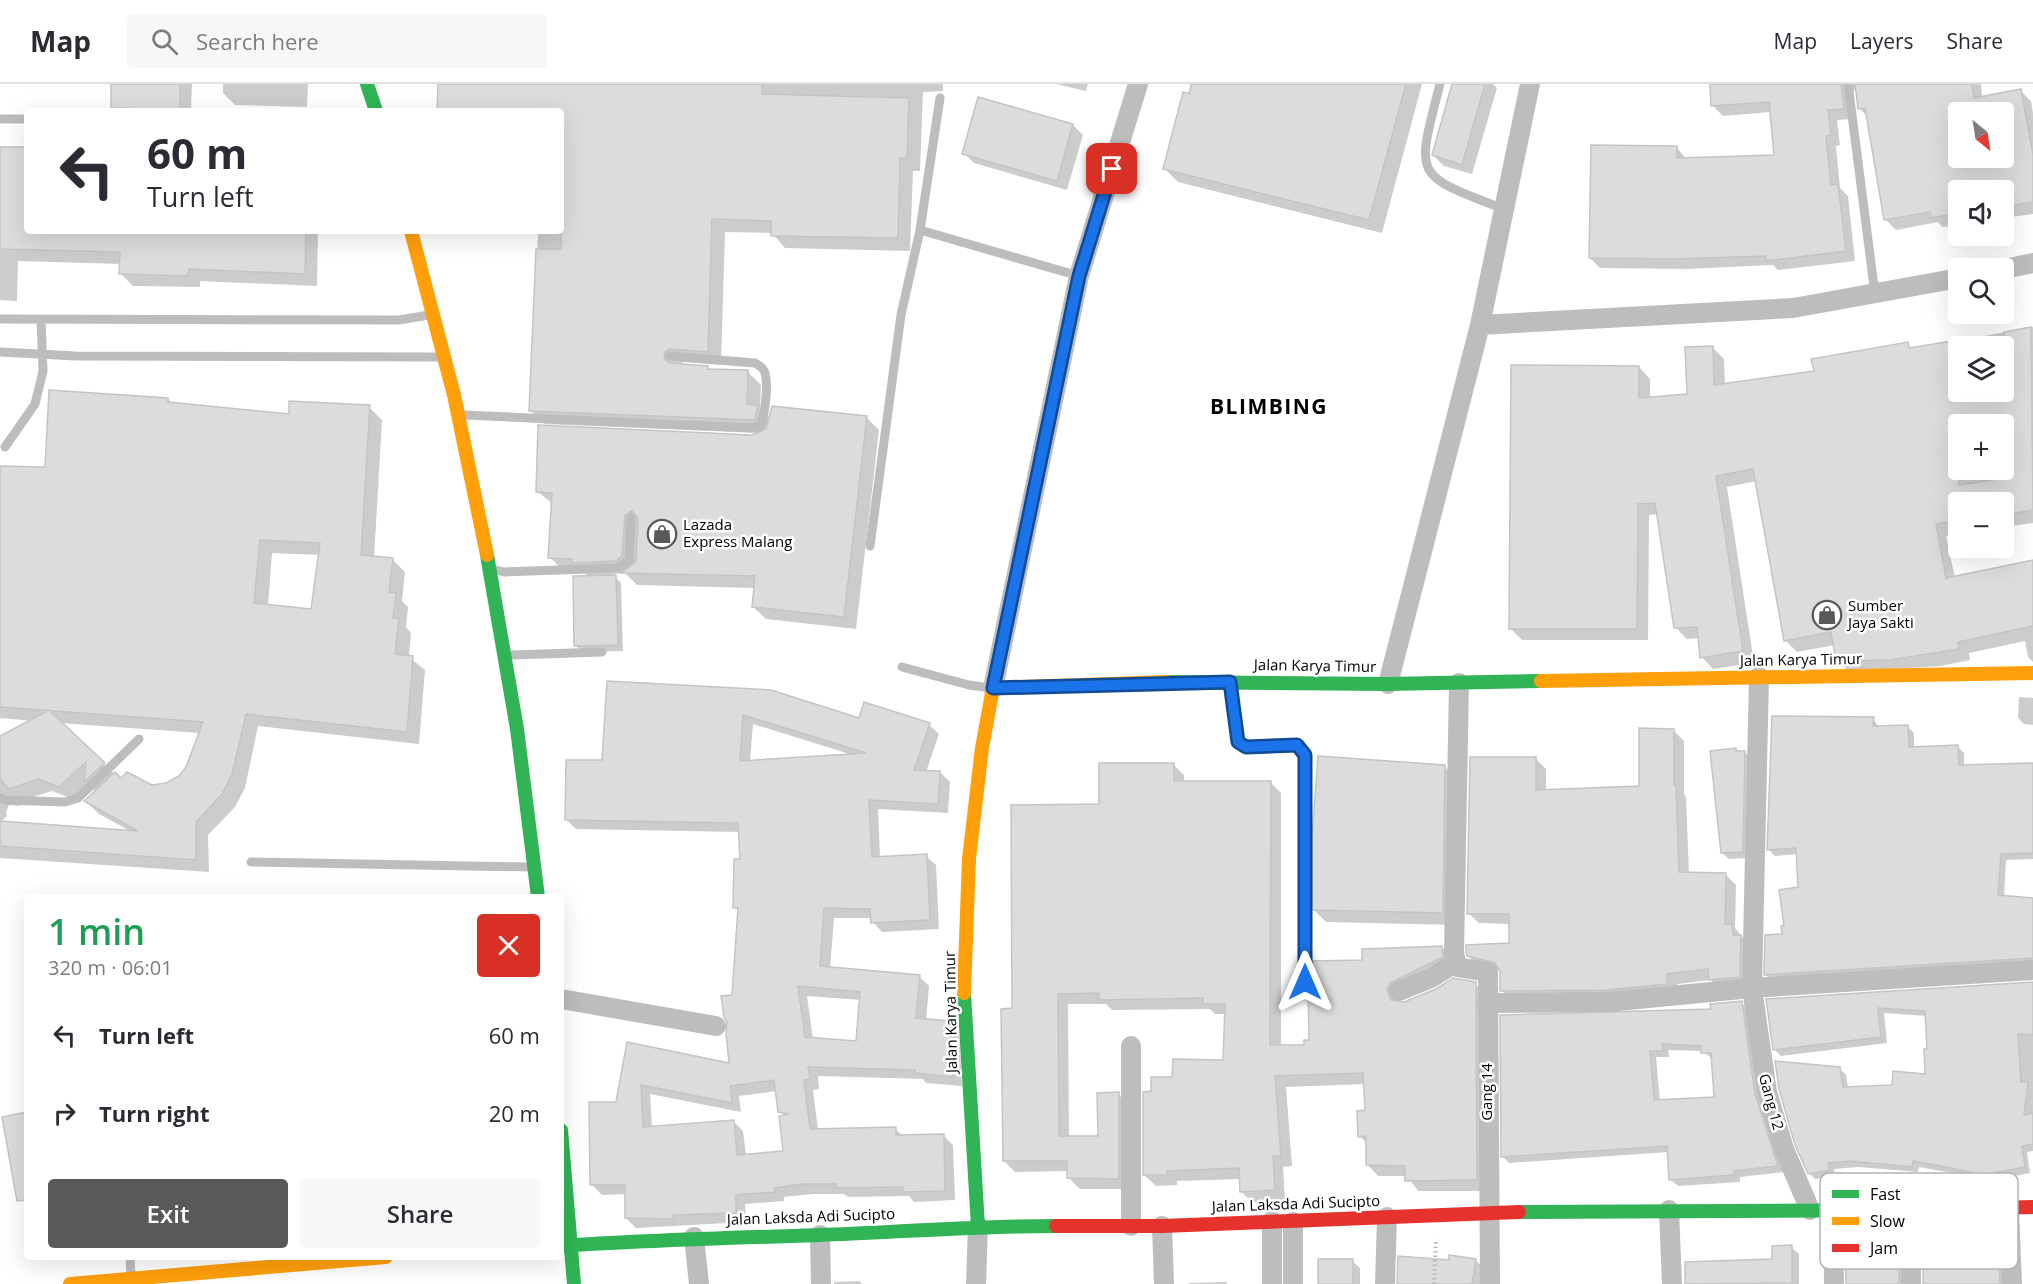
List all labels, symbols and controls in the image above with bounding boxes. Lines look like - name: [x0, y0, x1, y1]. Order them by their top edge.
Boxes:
- search box: [127, 14, 547, 68]
- text: Map: [30, 22, 91, 60]
- icon: search: [148, 25, 181, 58]
- text: Search here: [196, 26, 319, 56]
- text: Map: [1774, 27, 1817, 55]
- text: Layers: [1850, 27, 1914, 55]
- text: Share: [1947, 27, 2003, 55]
- north arrow: [1948, 102, 2014, 168]
- map controls: [1948, 102, 2014, 558]
- text: 60 m: [147, 124, 247, 181]
- icon: left: [48, 132, 126, 210]
- pin: [1086, 143, 1137, 194]
- icon: arrive: [1095, 152, 1128, 185]
- text: Turn left: [147, 178, 254, 215]
- button: sound: [1948, 180, 2014, 246]
- button: search: [1948, 258, 2014, 324]
- button: layers: [1948, 336, 2014, 402]
- district label: BLIMBING: [1210, 392, 1328, 420]
- button: +: [1948, 414, 2014, 480]
- button: −: [1948, 492, 2014, 558]
- place label: Lazada Express Malang: [683, 514, 792, 551]
- shop icon: Lazada Express Malang: [646, 518, 678, 550]
- place label: Sumber Jaya Sakti: [1846, 595, 1914, 632]
- shop icon: Sumber Jaya Sakti: [1811, 599, 1843, 631]
- street label: Jalan Karya Timur: [1738, 648, 1862, 670]
- street label: Jalan Karya Timur: [1252, 654, 1376, 676]
- text: 1 min: [48, 907, 145, 956]
- button: close: [477, 914, 540, 977]
- position arrow: [1273, 950, 1337, 1014]
- street label: Jalan Karya Timur: [939, 951, 961, 1075]
- text: 320 m · 06:01: [48, 954, 173, 981]
- icon: left: [48, 1019, 81, 1052]
- text: Turn left: [99, 1020, 194, 1050]
- text: 60 m: [489, 1020, 540, 1050]
- street label: Gang 14: [1476, 1063, 1496, 1121]
- street label: Gang 12: [1755, 1071, 1789, 1132]
- icon: right: [48, 1097, 81, 1130]
- text: Turn right: [99, 1098, 210, 1128]
- text: 20 m: [489, 1098, 540, 1128]
- legend: [1820, 1173, 2018, 1269]
- button: Exit: [48, 1179, 288, 1248]
- button: Share: [300, 1179, 540, 1248]
- text: Fast: [1870, 1183, 1901, 1205]
- street label: Jalan Laksda Adi Sucipto: [1209, 1190, 1381, 1216]
- street label: Jalan Laksda Adi Sucipto: [724, 1203, 896, 1229]
- text: Slow: [1870, 1210, 1905, 1232]
- text: Jam: [1868, 1237, 1898, 1259]

